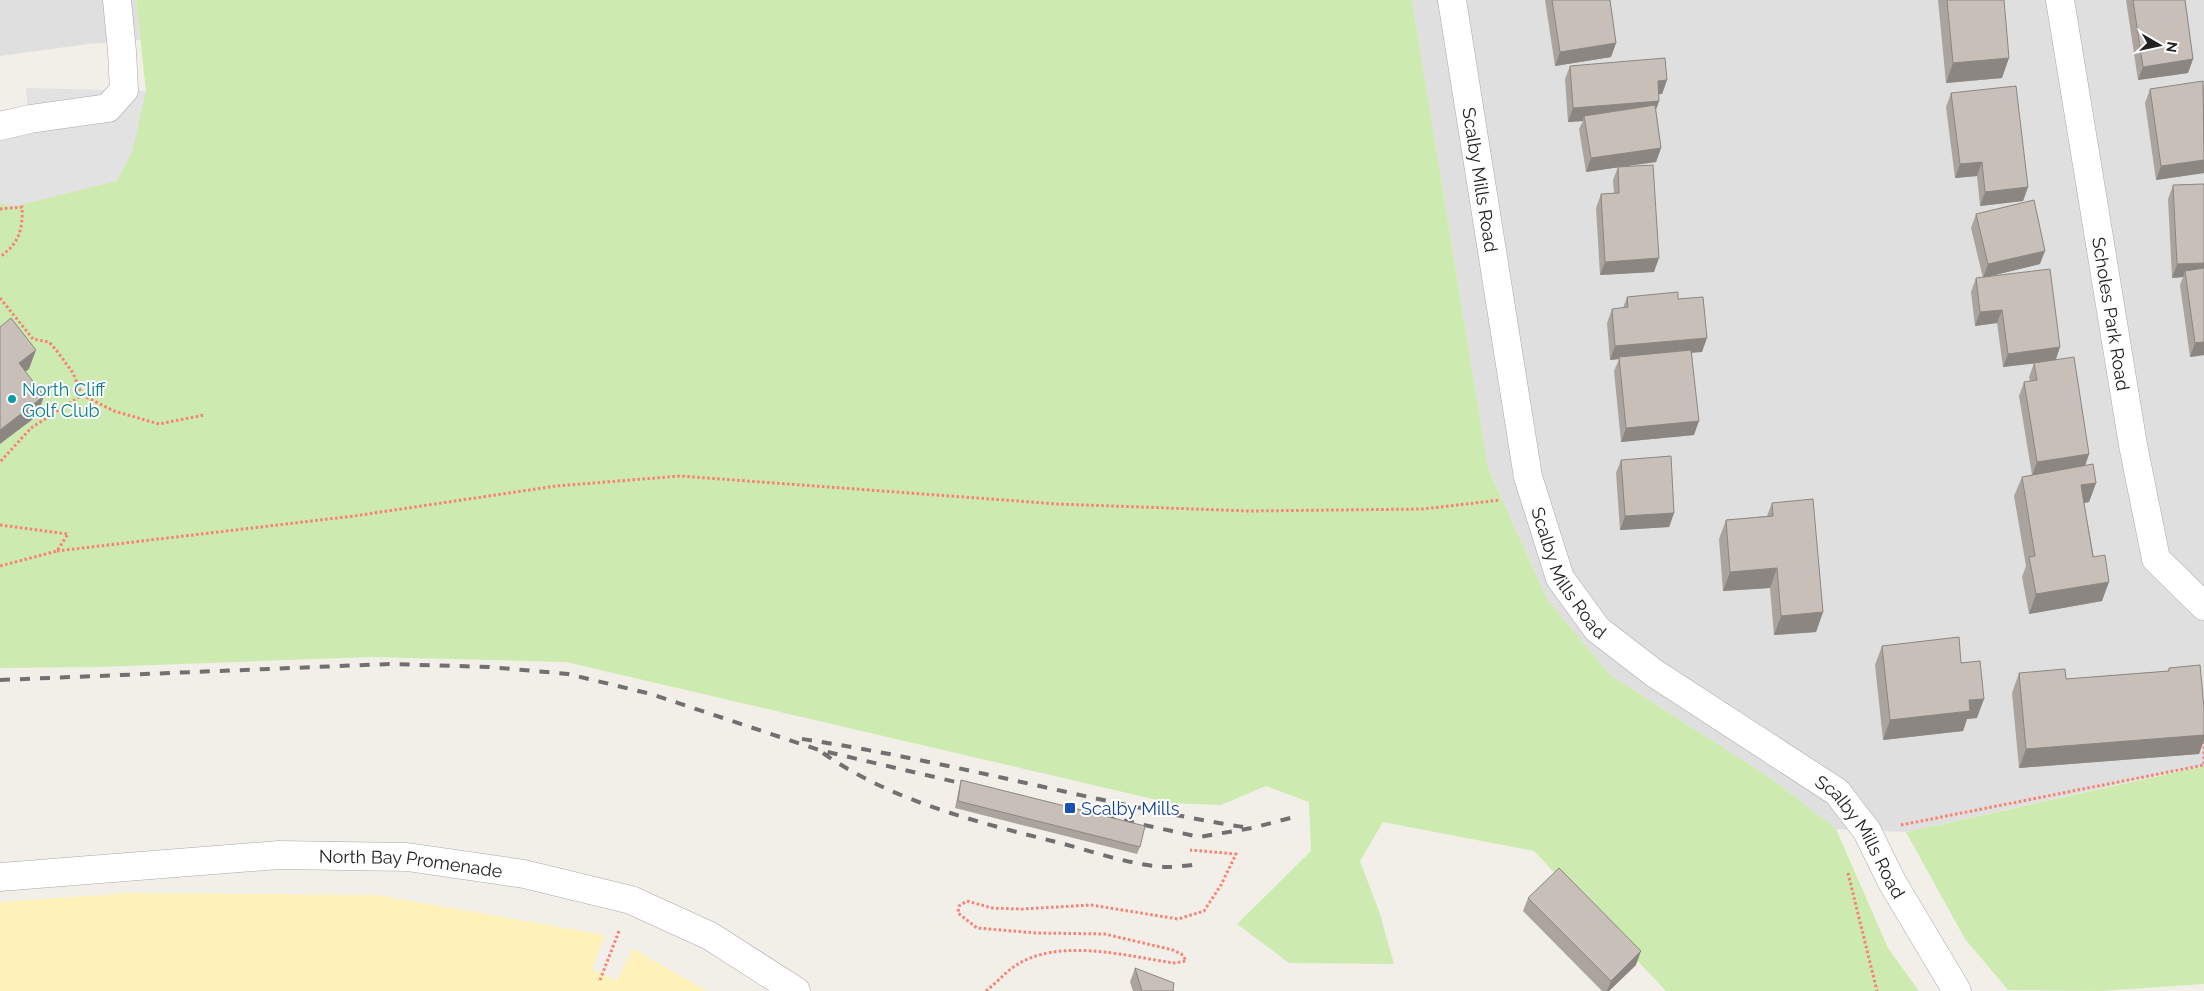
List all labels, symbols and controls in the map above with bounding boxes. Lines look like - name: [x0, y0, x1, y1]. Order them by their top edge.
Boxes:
- north arrow: [2134, 20, 2184, 70]
- text: N: [2163, 41, 2181, 54]
- street label: Scalby Mills Road: [1459, 106, 1503, 254]
- street label: Scholes Park Road: [2089, 235, 2134, 392]
- place label: North Cliff Golf Club: [22, 379, 106, 421]
- marker: North Cliff Golf Club: [6, 393, 18, 405]
- street label: Scalby Mills Road: [1528, 504, 1611, 643]
- street label: Scalby Mills Road: [1812, 770, 1910, 902]
- place label: Scalby Mills: [1081, 798, 1180, 819]
- marker: Scalby Mills: [1063, 801, 1077, 815]
- street label: North Bay Promenade: [319, 845, 504, 881]

